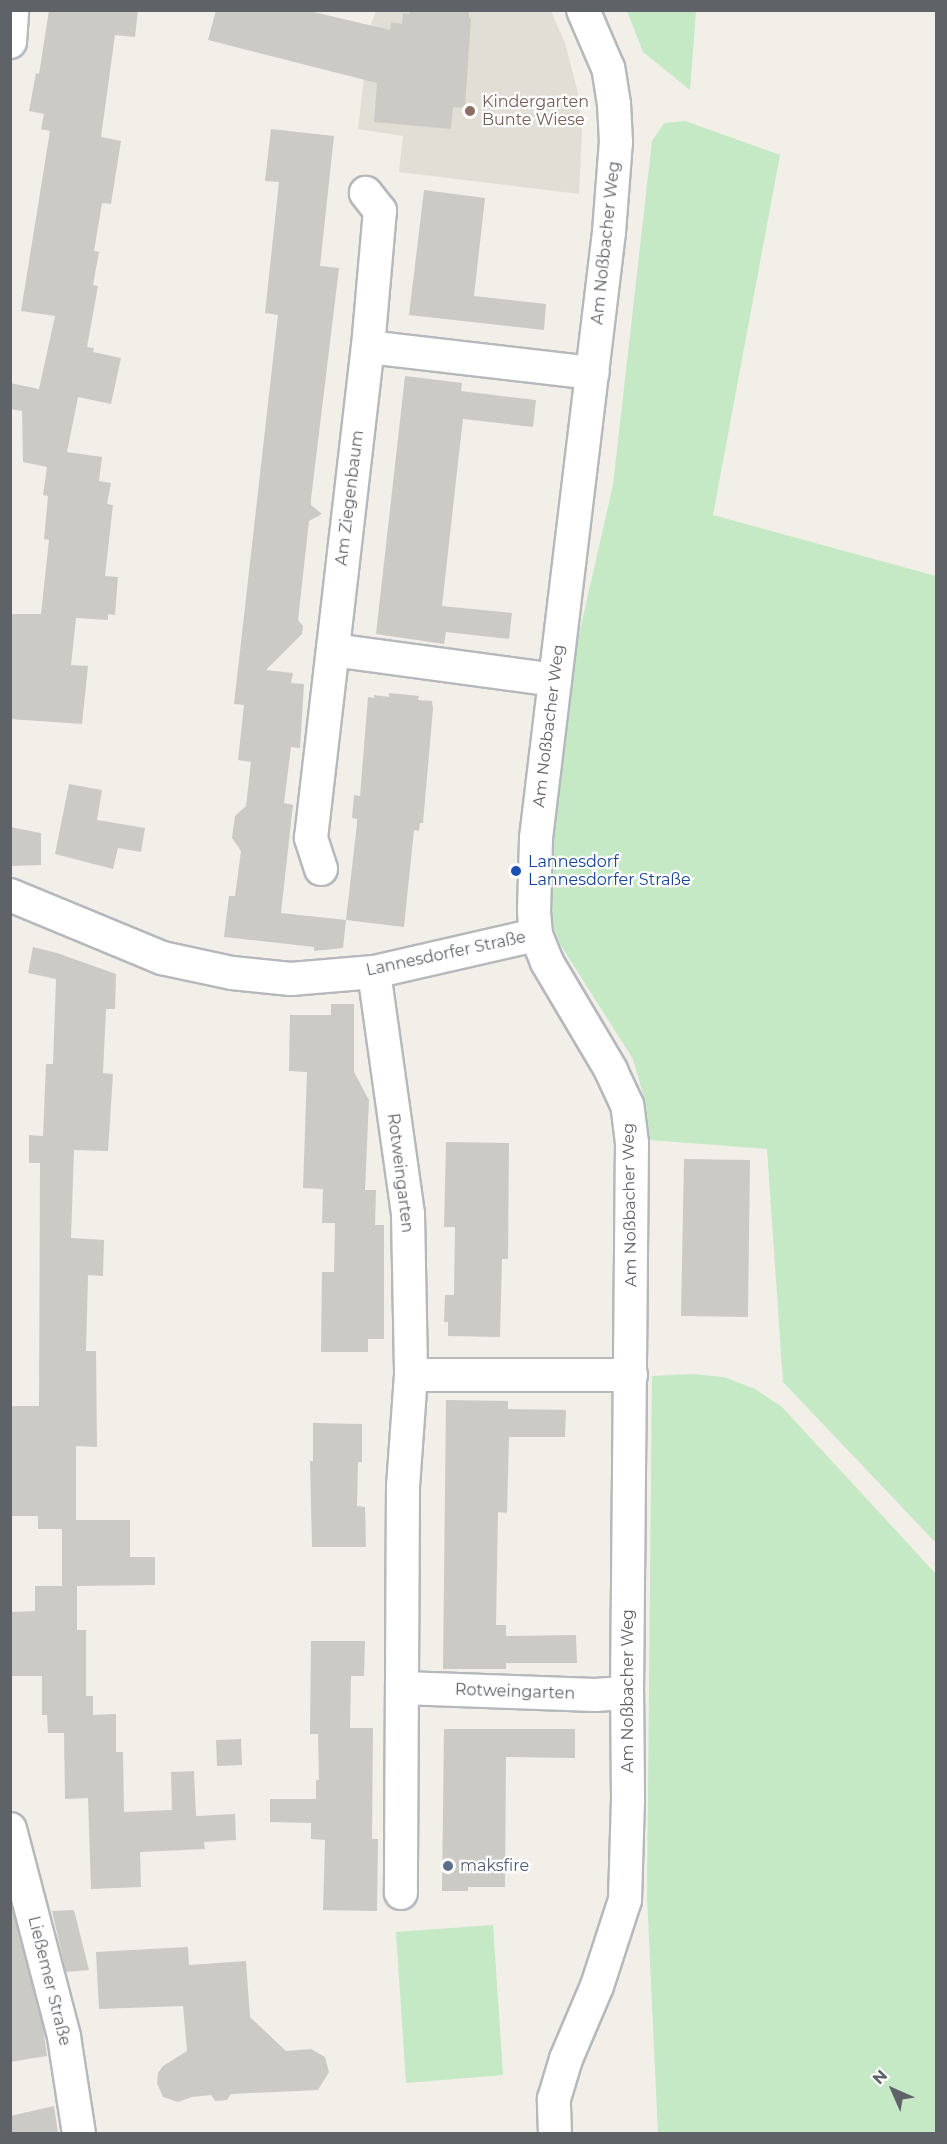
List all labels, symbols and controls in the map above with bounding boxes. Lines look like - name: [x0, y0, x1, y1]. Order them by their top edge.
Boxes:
- place label: Kindergarten Bunte Wiese: [482, 92, 589, 130]
- marker: Kindergarten Bunte Wiese: [463, 104, 477, 118]
- street label: Am Noßbacher Weg: [588, 160, 624, 326]
- street label: Am Ziegenbaum: [332, 429, 368, 567]
- street label: Am Noßbacher Weg: [529, 643, 569, 809]
- place label: Lannesdorf Lannesdorfer Straße: [528, 852, 691, 890]
- marker: Lannesdorf Lannesdorfer Straße: [509, 864, 523, 878]
- street label: Lannesdorfer Straße: [364, 928, 528, 980]
- street label: Rotweingarten: [383, 1112, 417, 1234]
- street label: Am Noßbacher Weg: [619, 1123, 641, 1287]
- street label: Am Noßbacher Weg: [618, 1609, 638, 1773]
- street label: Rotweingarten: [455, 1680, 575, 1704]
- place label: maksfire: [460, 1856, 529, 1876]
- marker: maksfire: [441, 1859, 455, 1873]
- street label: Ließemer Straße: [24, 1914, 74, 2048]
- north arrow: [863, 2060, 923, 2120]
- text: N: [869, 2066, 891, 2088]

